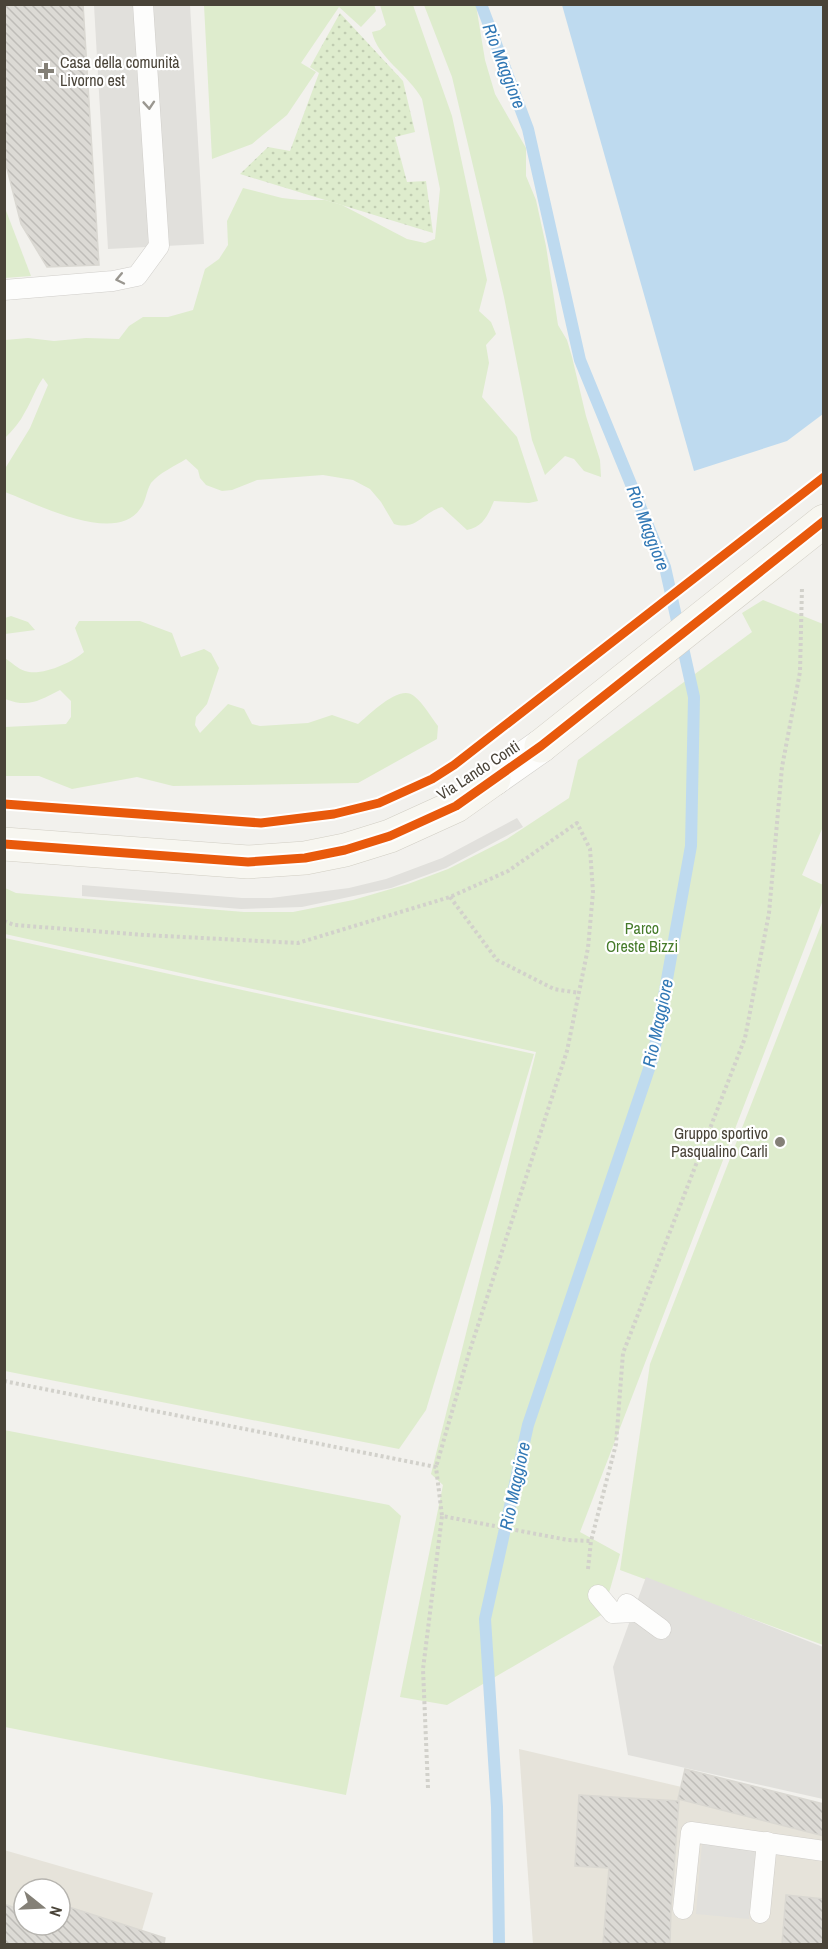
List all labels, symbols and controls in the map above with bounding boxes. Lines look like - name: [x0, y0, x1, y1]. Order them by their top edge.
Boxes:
- water label: Rio Maggiore: [477, 20, 532, 112]
- place label: Casa della comunità Livorno est: [60, 51, 180, 91]
- marker: Casa della comunità Livorno est: [37, 62, 55, 80]
- one-way arrow: [143, 100, 156, 109]
- one-way arrow: [116, 272, 126, 285]
- water label: Rio Maggiore: [621, 482, 676, 574]
- street label: Via Lando Conti: [432, 735, 524, 805]
- park label: Parco Oreste Bizzi: [606, 917, 678, 957]
- water label: Rio Maggiore: [636, 977, 679, 1069]
- place label: Gruppo sportivo Pasqualino Carli: [671, 1122, 768, 1162]
- marker: Gruppo sportivo Pasqualino Carli: [773, 1135, 787, 1149]
- water label: Rio Maggiore: [493, 1440, 536, 1532]
- north arrow: [12, 1877, 72, 1937]
- text: N: [44, 1904, 68, 1920]

